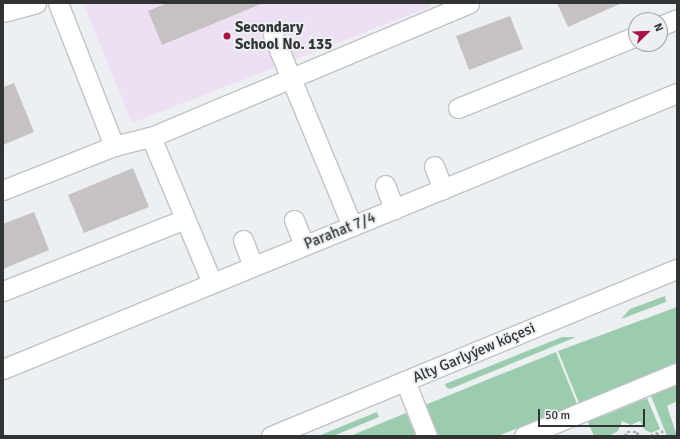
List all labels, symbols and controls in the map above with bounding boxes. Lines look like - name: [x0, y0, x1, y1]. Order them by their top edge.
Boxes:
- north arrow: [628, 12, 668, 52]
- place label: Secondary School No. 135: [235, 18, 332, 53]
- text: N: [651, 21, 666, 34]
- marker: Secondary School No. 135: [222, 31, 232, 41]
- street label: Parahat 7/4: [302, 209, 378, 253]
- street label: Alty Garlyýew köçesi: [410, 319, 538, 387]
- scale bar: [540, 401, 647, 427]
- text: 50 m: [545, 408, 570, 423]

